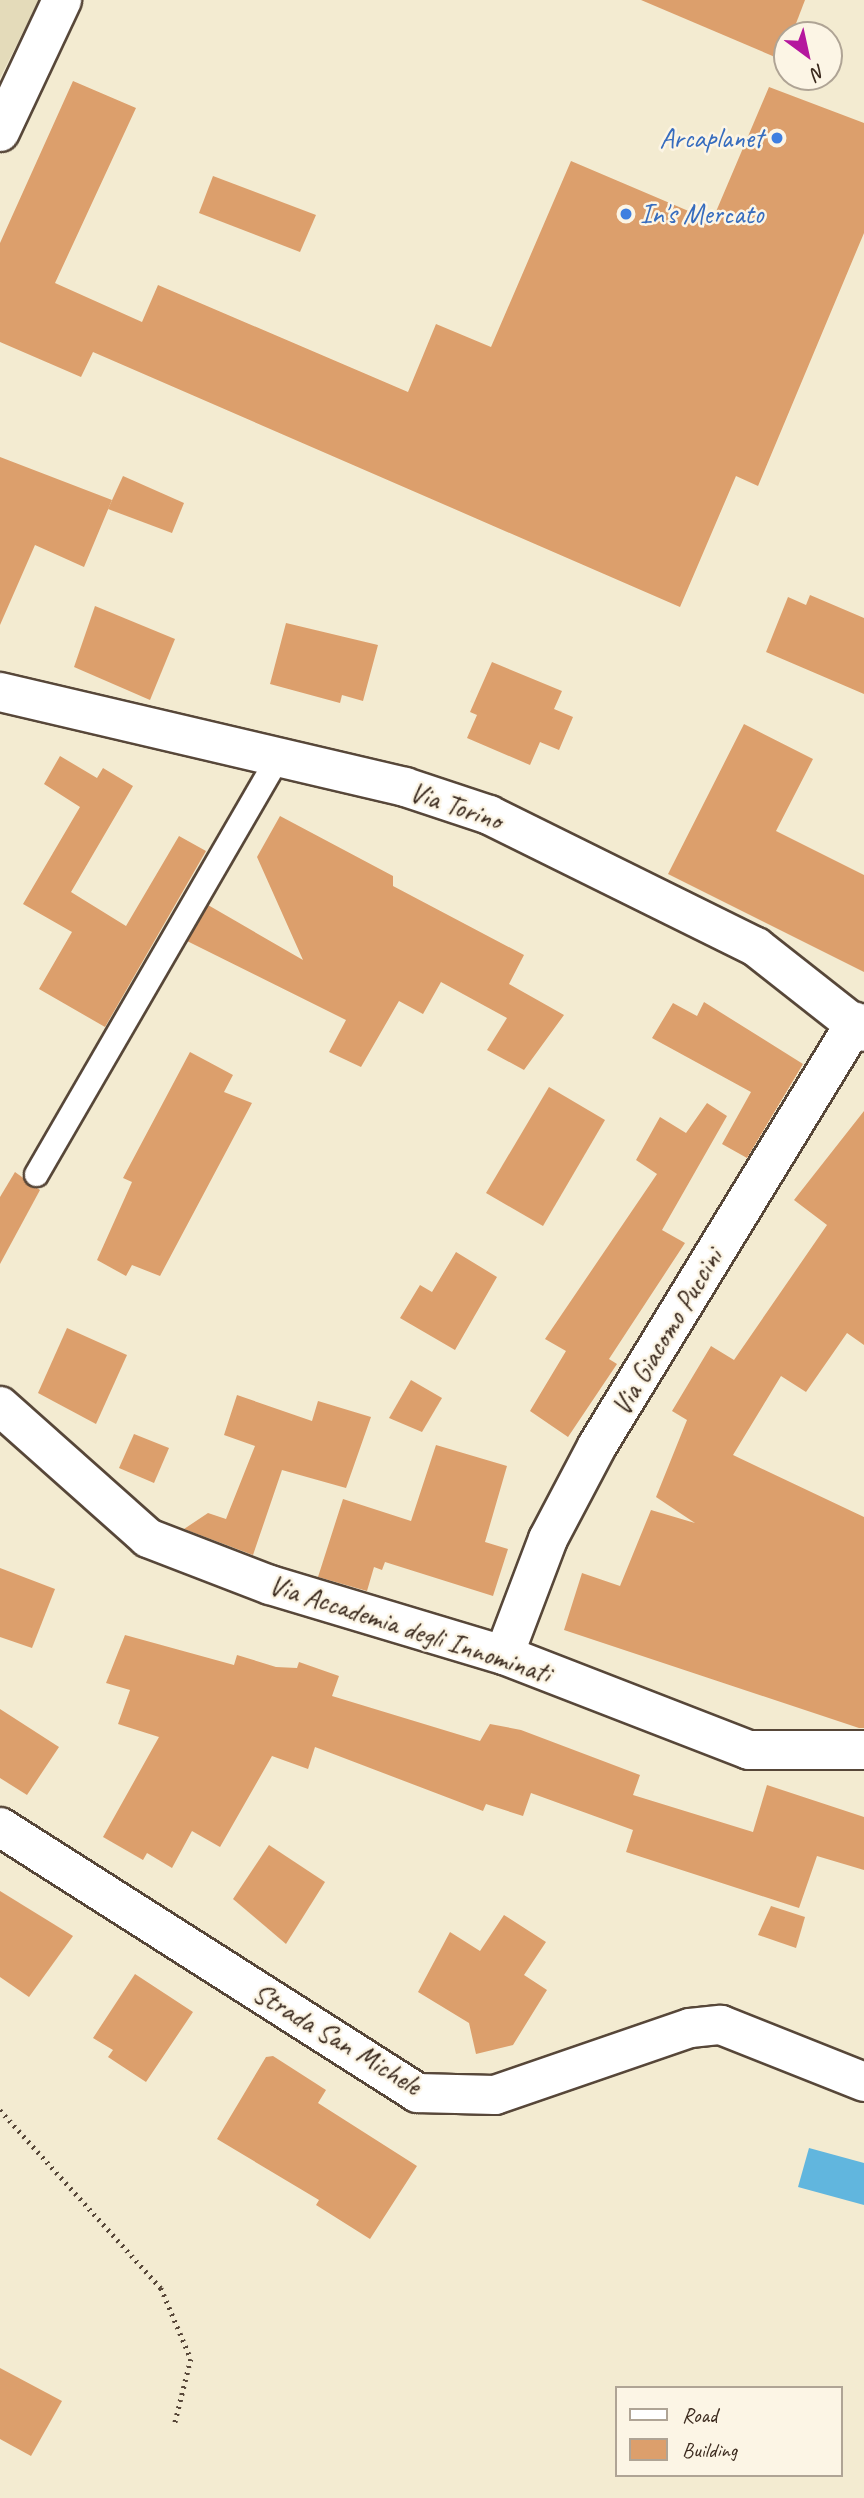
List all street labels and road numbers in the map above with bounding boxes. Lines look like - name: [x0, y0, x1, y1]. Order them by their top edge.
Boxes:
- street label: Via Torino: [406, 775, 506, 837]
- street label: Via Giacomo Puccini: [605, 1243, 729, 1421]
- street label: Via Accademia degli Innominati: [264, 1567, 556, 1691]
- street label: Strada San Michele: [247, 1975, 427, 2103]

